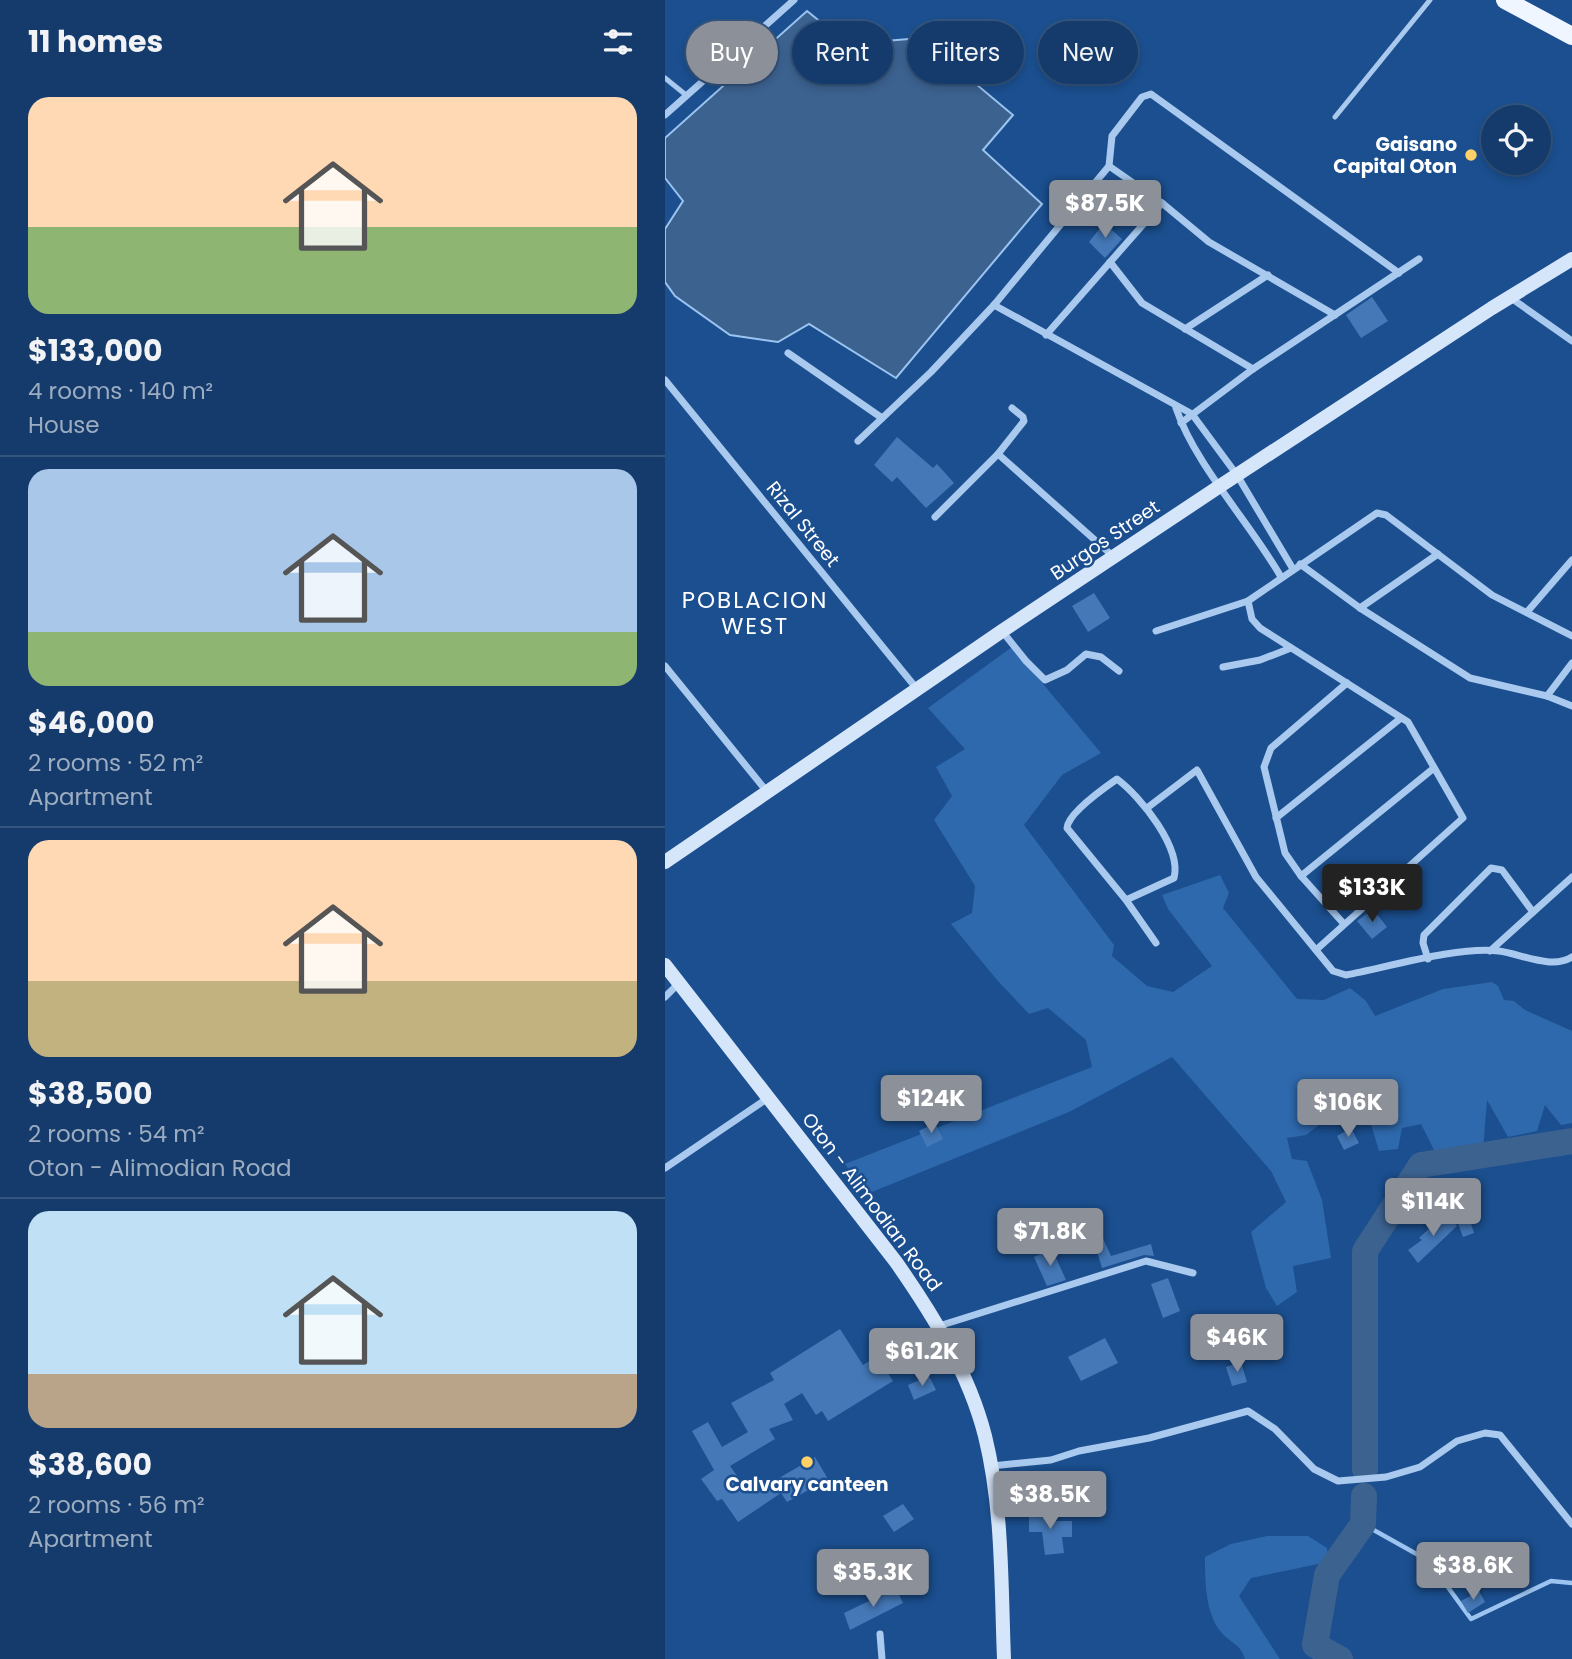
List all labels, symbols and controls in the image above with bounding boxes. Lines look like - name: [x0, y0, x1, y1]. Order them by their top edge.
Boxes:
- text: 11 homes: [28, 20, 163, 63]
- chip: Buy: [686, 21, 778, 84]
- chip: Rent: [792, 21, 893, 84]
- chip: Filters: [907, 21, 1024, 84]
- chip: New: [1038, 21, 1138, 84]
- icon: filters: [599, 23, 637, 61]
- map controls: [1481, 105, 1551, 175]
- button: locate: [1481, 105, 1551, 175]
- place label: Gaisano Capital Oton: [1333, 131, 1457, 180]
- icon: home: [270, 143, 396, 269]
- marker: Gaisano Capital Oton: [1463, 147, 1479, 163]
- pin: $87.5K: [1048, 180, 1162, 240]
- text: $87.5K: [1065, 187, 1145, 219]
- text: $133,000: [28, 329, 163, 372]
- text: 4 rooms · 140 m²: [28, 375, 213, 407]
- text: House: [28, 409, 100, 441]
- street label: Rizal Street: [760, 475, 846, 573]
- street label: Burgos Street: [1045, 493, 1165, 587]
- icon: home: [270, 515, 396, 641]
- district label: POBLACION WEST: [682, 584, 828, 642]
- text: $46,000: [28, 701, 154, 744]
- text: 2 rooms · 52 m²: [28, 747, 203, 779]
- text: Apartment: [28, 781, 153, 813]
- pin: $133K: [1323, 864, 1421, 924]
- text: $133K: [1338, 871, 1406, 903]
- icon: home: [270, 886, 396, 1012]
- text: $38,500: [28, 1072, 153, 1115]
- pin: $124K: [882, 1076, 980, 1135]
- pin: $106K: [1299, 1080, 1397, 1139]
- text: $124K: [897, 1082, 965, 1114]
- text: $106K: [1313, 1086, 1383, 1118]
- street label: Oton - Alimodian Road: [796, 1107, 948, 1297]
- text: 2 rooms · 54 m²: [28, 1118, 205, 1150]
- text: Oton - Alimodian Road: [28, 1152, 292, 1184]
- pin: $114K: [1384, 1178, 1482, 1238]
- text: $114K: [1401, 1185, 1465, 1217]
- pin: $71.8K: [993, 1208, 1107, 1268]
- text: $71.8K: [1013, 1215, 1087, 1247]
- icon: home: [270, 1257, 396, 1383]
- pin: $46K: [1196, 1314, 1278, 1374]
- text: $46K: [1206, 1321, 1268, 1353]
- pin: $61.2K: [865, 1328, 979, 1388]
- text: $61.2K: [885, 1335, 959, 1367]
- text: $38,600: [28, 1443, 152, 1486]
- marker: Calvary canteen: [799, 1454, 815, 1470]
- place label: Calvary canteen: [725, 1471, 889, 1498]
- pin: $38.5K: [993, 1472, 1107, 1531]
- text: $38.5K: [1009, 1478, 1091, 1510]
- text: 2 rooms · 56 m²: [28, 1489, 205, 1521]
- text: Apartment: [28, 1523, 153, 1555]
- pin: $38.6K: [1416, 1542, 1530, 1602]
- text: $38.6K: [1432, 1549, 1514, 1581]
- pin: $35.3K: [816, 1550, 930, 1609]
- text: $35.3K: [833, 1556, 913, 1588]

